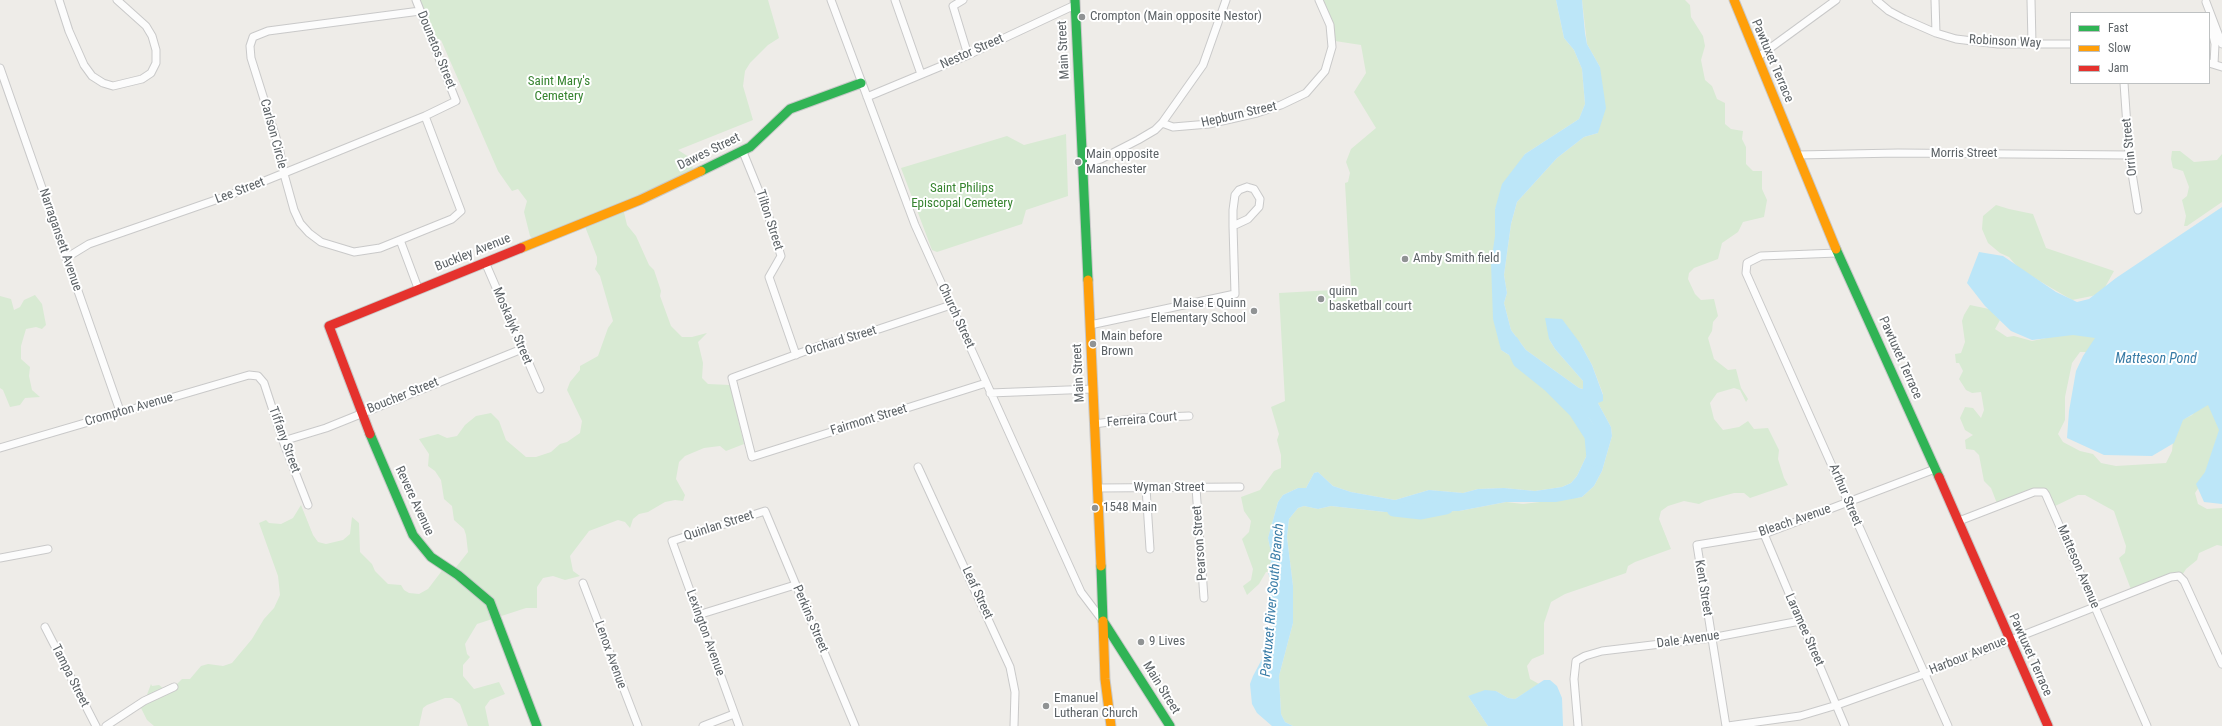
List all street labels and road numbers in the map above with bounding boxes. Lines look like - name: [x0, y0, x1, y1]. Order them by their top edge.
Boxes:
- street label: Dounetos Street: [413, 9, 459, 91]
- street label: Pawtuxet Terrace: [1747, 17, 1797, 105]
- street label: Main Street: [1055, 20, 1073, 80]
- street label: Nestor Street: [938, 31, 1006, 73]
- street label: Robinson Way: [1969, 32, 2041, 52]
- street label: Carlson Circle: [256, 97, 290, 171]
- street label: Hepburn Street: [1200, 99, 1278, 131]
- street label: Orrin Street: [2119, 117, 2141, 177]
- street label: Dawes Street: [675, 130, 743, 174]
- street label: Morris Street: [1931, 146, 1997, 162]
- street label: Lee Street: [213, 174, 267, 208]
- street label: Narragansett Avenue: [35, 187, 85, 293]
- street label: Tilton Street: [752, 188, 786, 252]
- street label: Buckley Avenue: [433, 231, 513, 275]
- street label: Church Street: [934, 281, 978, 351]
- street label: Moskalyk Street: [489, 285, 535, 367]
- street label: Pawtuxet Terrace: [1875, 314, 1925, 402]
- street label: Orchard Street: [803, 323, 879, 359]
- street label: Main Street: [1070, 343, 1088, 403]
- street label: Boucher Street: [365, 375, 441, 417]
- street label: Crompton Avenue: [83, 390, 175, 430]
- street label: Fairmont Street: [829, 401, 909, 439]
- street label: Tiffany Street: [265, 405, 303, 475]
- street label: Ferreira Court: [1106, 409, 1178, 431]
- street label: Arthur Street: [1825, 462, 1865, 528]
- street label: Revere Avenue: [391, 464, 437, 538]
- street label: Wyman Street: [1133, 480, 1205, 496]
- street label: Bleach Avenue: [1757, 501, 1833, 541]
- street label: Pearson Street: [1190, 505, 1210, 581]
- street label: Quinlan Street: [682, 507, 756, 545]
- street label: Matteson Avenue: [2053, 523, 2103, 611]
- street label: Kent Street: [1691, 559, 1715, 617]
- street label: Leaf Street: [958, 564, 996, 622]
- street label: Perkins Street: [789, 583, 831, 655]
- street label: Lexington Avenue: [682, 588, 728, 678]
- street label: Laramee Street: [1781, 591, 1827, 669]
- street label: Pawtuxet Terrace: [2005, 611, 2055, 699]
- street label: Lenox Avenue: [591, 619, 629, 691]
- street label: Dale Avenue: [1656, 628, 1720, 652]
- street label: Harbour Avenue: [1927, 633, 2009, 679]
- street label: Tampa Street: [48, 642, 92, 710]
- street label: Main Street: [1139, 659, 1183, 717]

